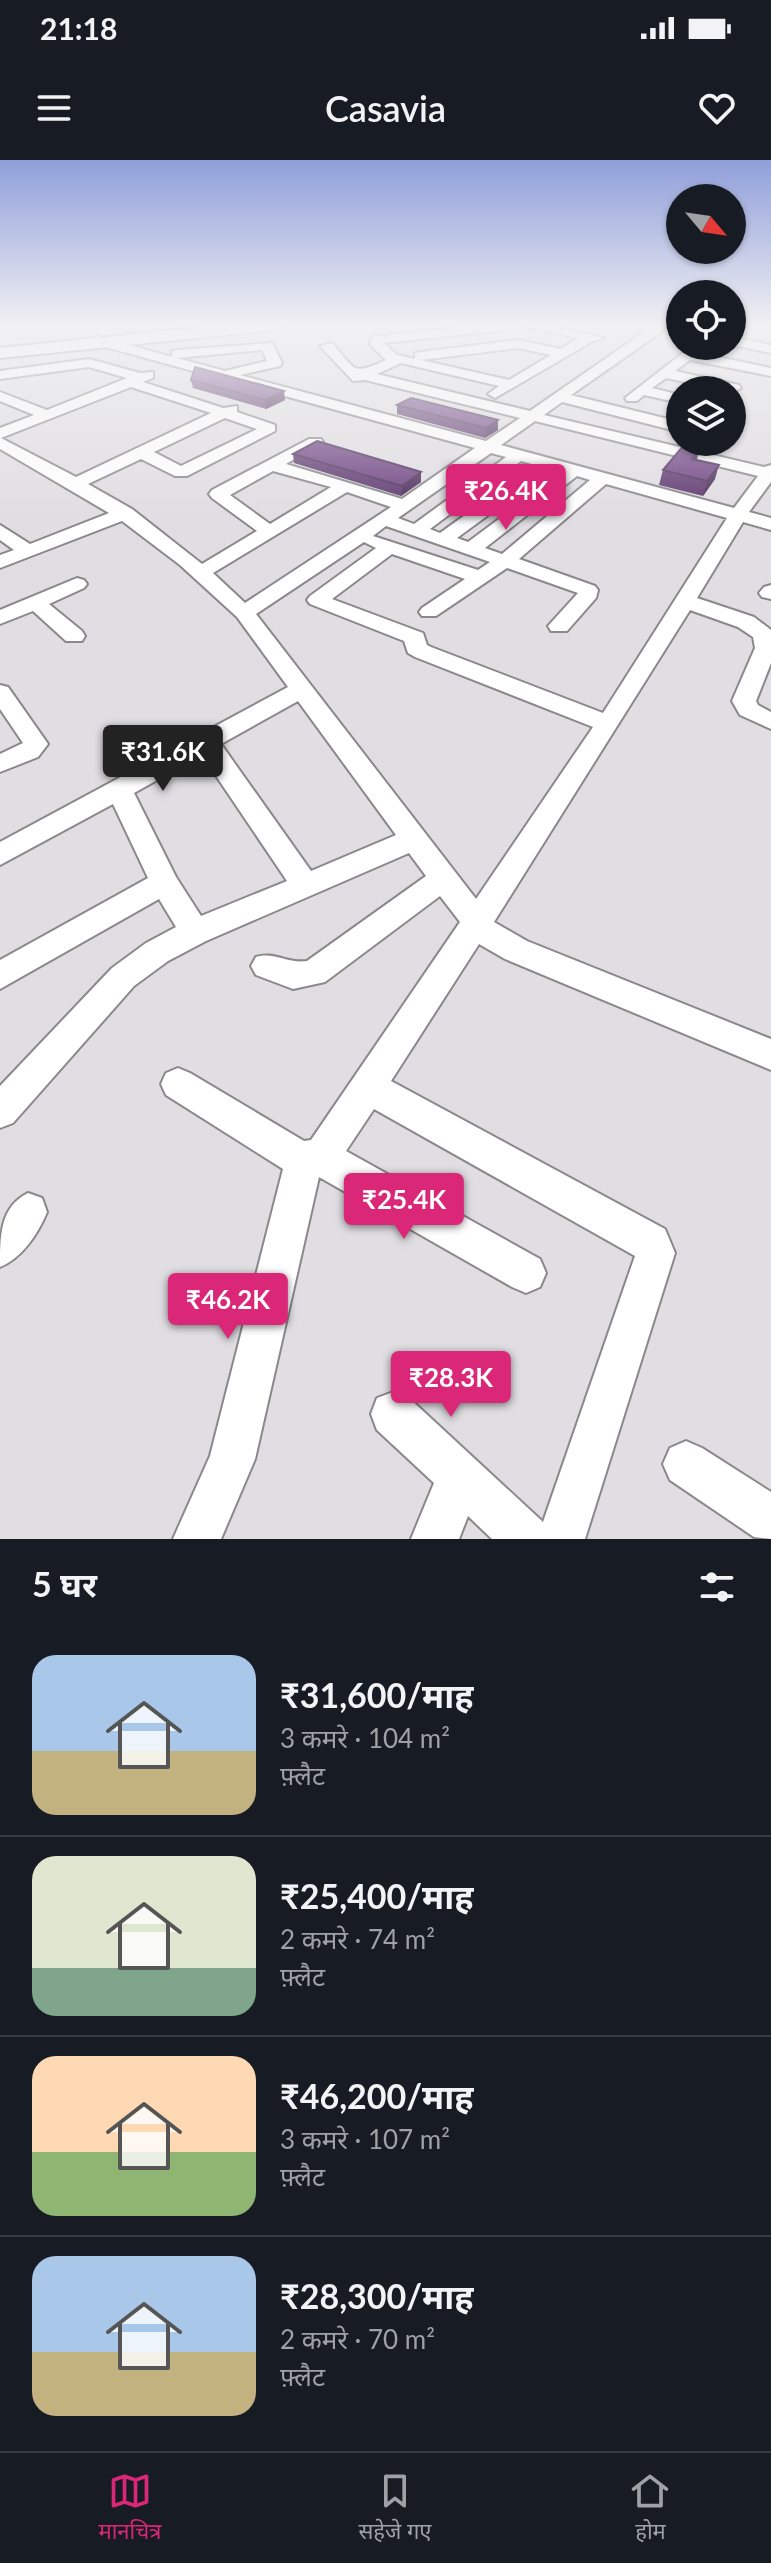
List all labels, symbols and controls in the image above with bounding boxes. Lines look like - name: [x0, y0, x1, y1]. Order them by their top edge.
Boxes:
- text: 21:18: [40, 10, 117, 46]
- icon: menu: [32, 86, 76, 130]
- text: Casavia: [325, 86, 446, 130]
- icon: heart: [695, 86, 739, 130]
- north arrow: [666, 184, 746, 264]
- map controls: [666, 184, 746, 456]
- button: locate: [666, 280, 746, 360]
- button: layers: [666, 376, 746, 456]
- pin: ₹26.4K: [441, 464, 571, 532]
- text: ₹26.4K: [464, 474, 548, 506]
- pin: ₹31.6K: [98, 725, 228, 793]
- text: ₹31.6K: [121, 735, 205, 767]
- pin: ₹25.4K: [339, 1173, 469, 1241]
- text: ₹25.4K: [362, 1183, 446, 1215]
- pin: ₹46.2K: [163, 1273, 293, 1341]
- text: ₹46.2K: [186, 1283, 270, 1315]
- pin: ₹28.3K: [386, 1351, 516, 1419]
- text: ₹28.3K: [409, 1361, 493, 1393]
- text: 5 घर: [32, 1563, 97, 1604]
- icon: filters: [695, 1565, 739, 1609]
- text: ₹31,600/माह: [280, 1674, 474, 1715]
- icon: home: [96, 1687, 192, 1783]
- text: 3 कमरे · 104 m²: [280, 1722, 450, 1754]
- text: फ़्लैट: [280, 1759, 325, 1791]
- text: ₹25,400/माह: [280, 1875, 474, 1916]
- icon: home: [96, 1888, 192, 1984]
- text: 2 कमरे · 74 m²: [280, 1923, 435, 1955]
- text: फ़्लैट: [280, 1960, 325, 1992]
- text: ₹46,200/माह: [280, 2075, 474, 2116]
- icon: home: [96, 2088, 192, 2184]
- text: 3 कमरे · 107 m²: [280, 2123, 450, 2155]
- text: फ़्लैट: [280, 2160, 325, 2192]
- text: ₹28,300/माह: [280, 2275, 474, 2316]
- icon: home: [96, 2288, 192, 2384]
- text: 2 कमरे · 70 m²: [280, 2323, 435, 2355]
- text: फ़्लैट: [280, 2360, 325, 2392]
- tab: मानचित्र: [99, 2469, 161, 2548]
- tab: सहेजे गए: [358, 2469, 431, 2548]
- tab: होम: [628, 2469, 672, 2548]

